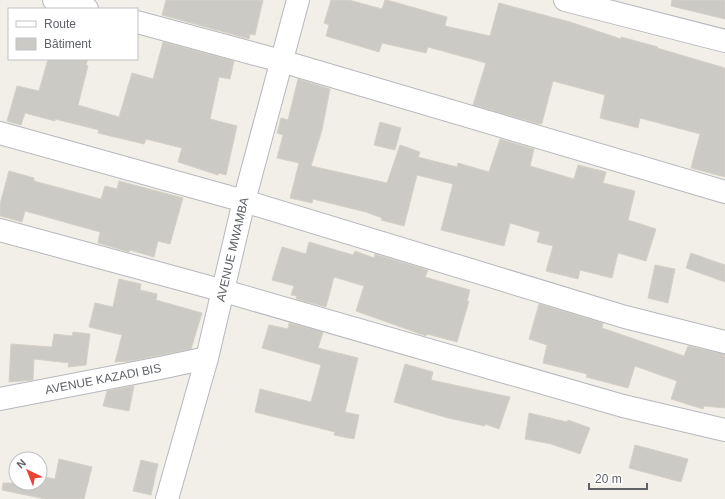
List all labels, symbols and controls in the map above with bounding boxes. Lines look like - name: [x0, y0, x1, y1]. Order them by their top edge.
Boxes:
- legend: [8, 8, 138, 60]
- text: Route: [44, 17, 76, 31]
- text: Bâtiment: [44, 37, 92, 51]
- street label: AVENUE MWAMBA: [213, 196, 252, 303]
- street label: AVENUE KAZADI BIS: [44, 361, 162, 397]
- north arrow: [8, 451, 48, 491]
- text: N: [14, 457, 28, 471]
- scale bar: [589, 465, 647, 491]
- text: 20 m: [595, 472, 622, 486]

